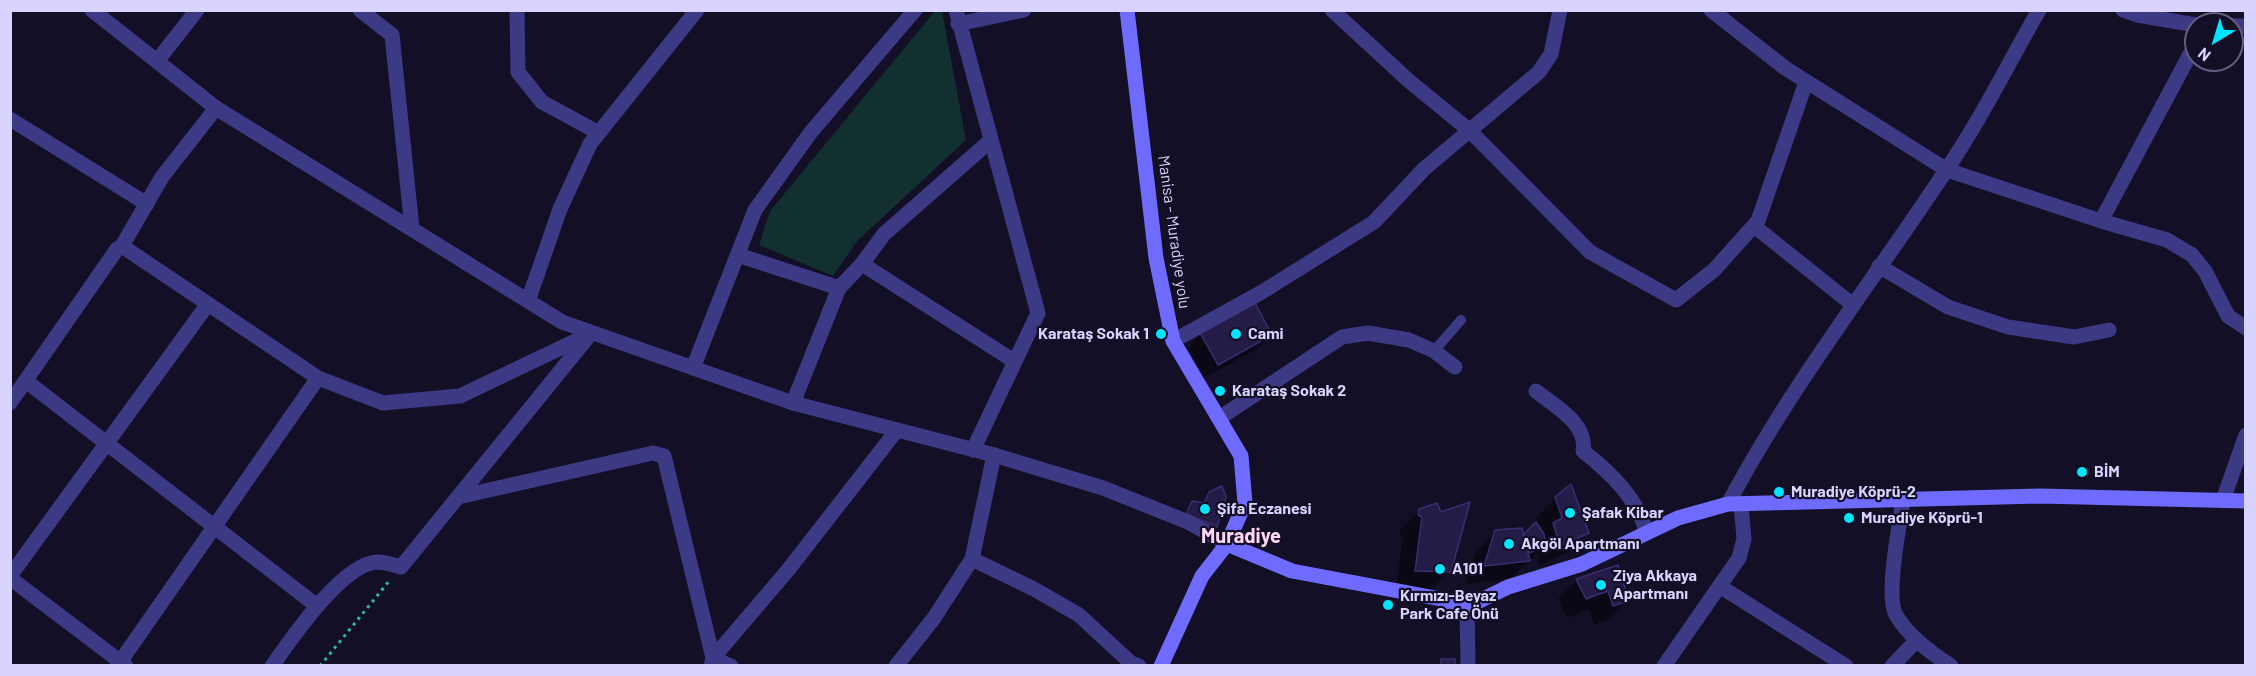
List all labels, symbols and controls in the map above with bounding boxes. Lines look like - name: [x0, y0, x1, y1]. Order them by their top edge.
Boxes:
- north arrow: [2184, 12, 2244, 72]
- text: N: [2194, 44, 2214, 66]
- street label: Manisa - Muradiye yolu: [1154, 154, 1194, 310]
- place label: Karataş Sokak 1: [1038, 324, 1149, 344]
- place label: Cami: [1248, 324, 1284, 344]
- marker: Karataş Sokak 1: [1154, 327, 1168, 341]
- marker: Cami: [1229, 327, 1243, 341]
- place label: Karataş Sokak 2: [1232, 381, 1346, 401]
- marker: Karataş Sokak 2: [1213, 384, 1227, 398]
- place label: BİM: [2094, 462, 2120, 482]
- marker: BİM: [2075, 465, 2089, 479]
- place label: Muradiye Köprü-2: [1791, 482, 1916, 502]
- marker: Muradiye Köprü-2: [1772, 485, 1786, 499]
- place label: Şifa Eczanesi: [1217, 499, 1312, 519]
- marker: Şifa Eczanesi: [1198, 502, 1212, 516]
- place label: Şafak Kibar: [1582, 503, 1664, 523]
- marker: Şafak Kibar: [1563, 506, 1577, 520]
- place label: Muradiye Köprü-1: [1861, 508, 1983, 528]
- marker: Muradiye Köprü-1: [1842, 511, 1856, 525]
- district label: Muradiye: [1201, 524, 1281, 548]
- place label: Akgöl Apartmanı: [1521, 534, 1639, 554]
- marker: Akgöl Apartmanı: [1502, 537, 1516, 551]
- place label: A101: [1452, 559, 1483, 579]
- marker: A101: [1433, 562, 1447, 576]
- place label: Ziya Akkaya Apartmanı: [1613, 566, 1697, 604]
- marker: Ziya Akkaya Apartmanı: [1594, 578, 1608, 592]
- place label: Kırmızı-Beyaz Park Cafe Önü: [1400, 586, 1499, 624]
- marker: Kırmızı-Beyaz Park Cafe Önü: [1381, 598, 1395, 612]

